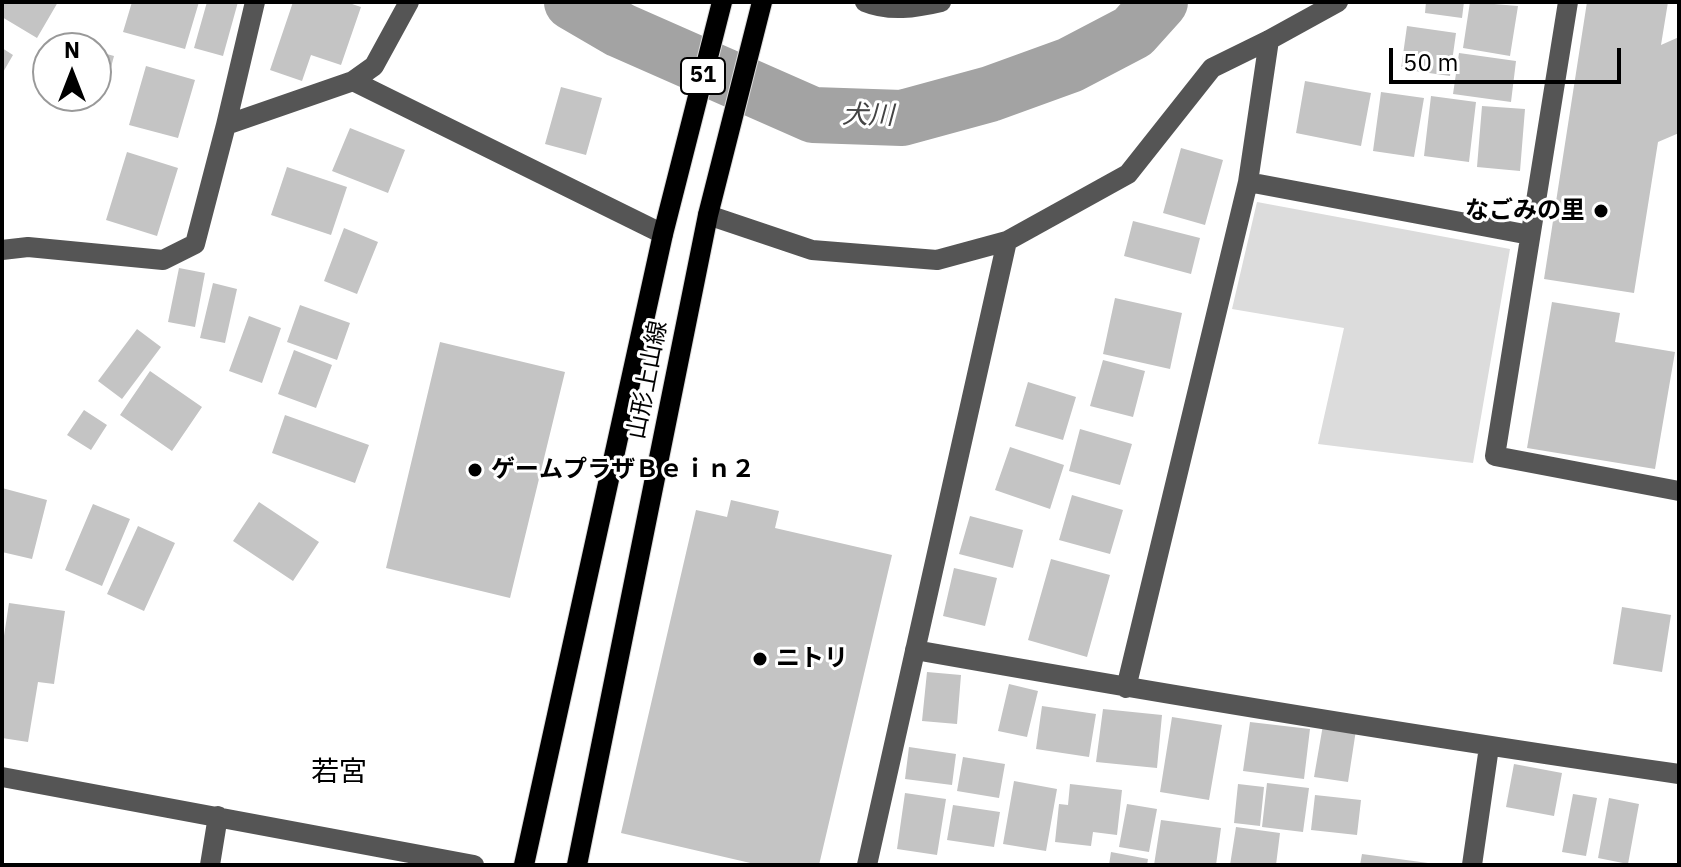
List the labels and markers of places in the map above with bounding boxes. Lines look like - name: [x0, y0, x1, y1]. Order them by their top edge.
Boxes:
- place label: なごみの里: [1465, 197, 1585, 225]
- marker: なごみの里: [1592, 202, 1610, 220]
- place label: ゲームプラザＢｅｉｎ２: [491, 456, 755, 484]
- marker: ゲームプラザＢｅｉｎ２: [466, 461, 484, 479]
- place label: ニトリ: [776, 645, 848, 673]
- marker: ニトリ: [751, 650, 769, 668]

